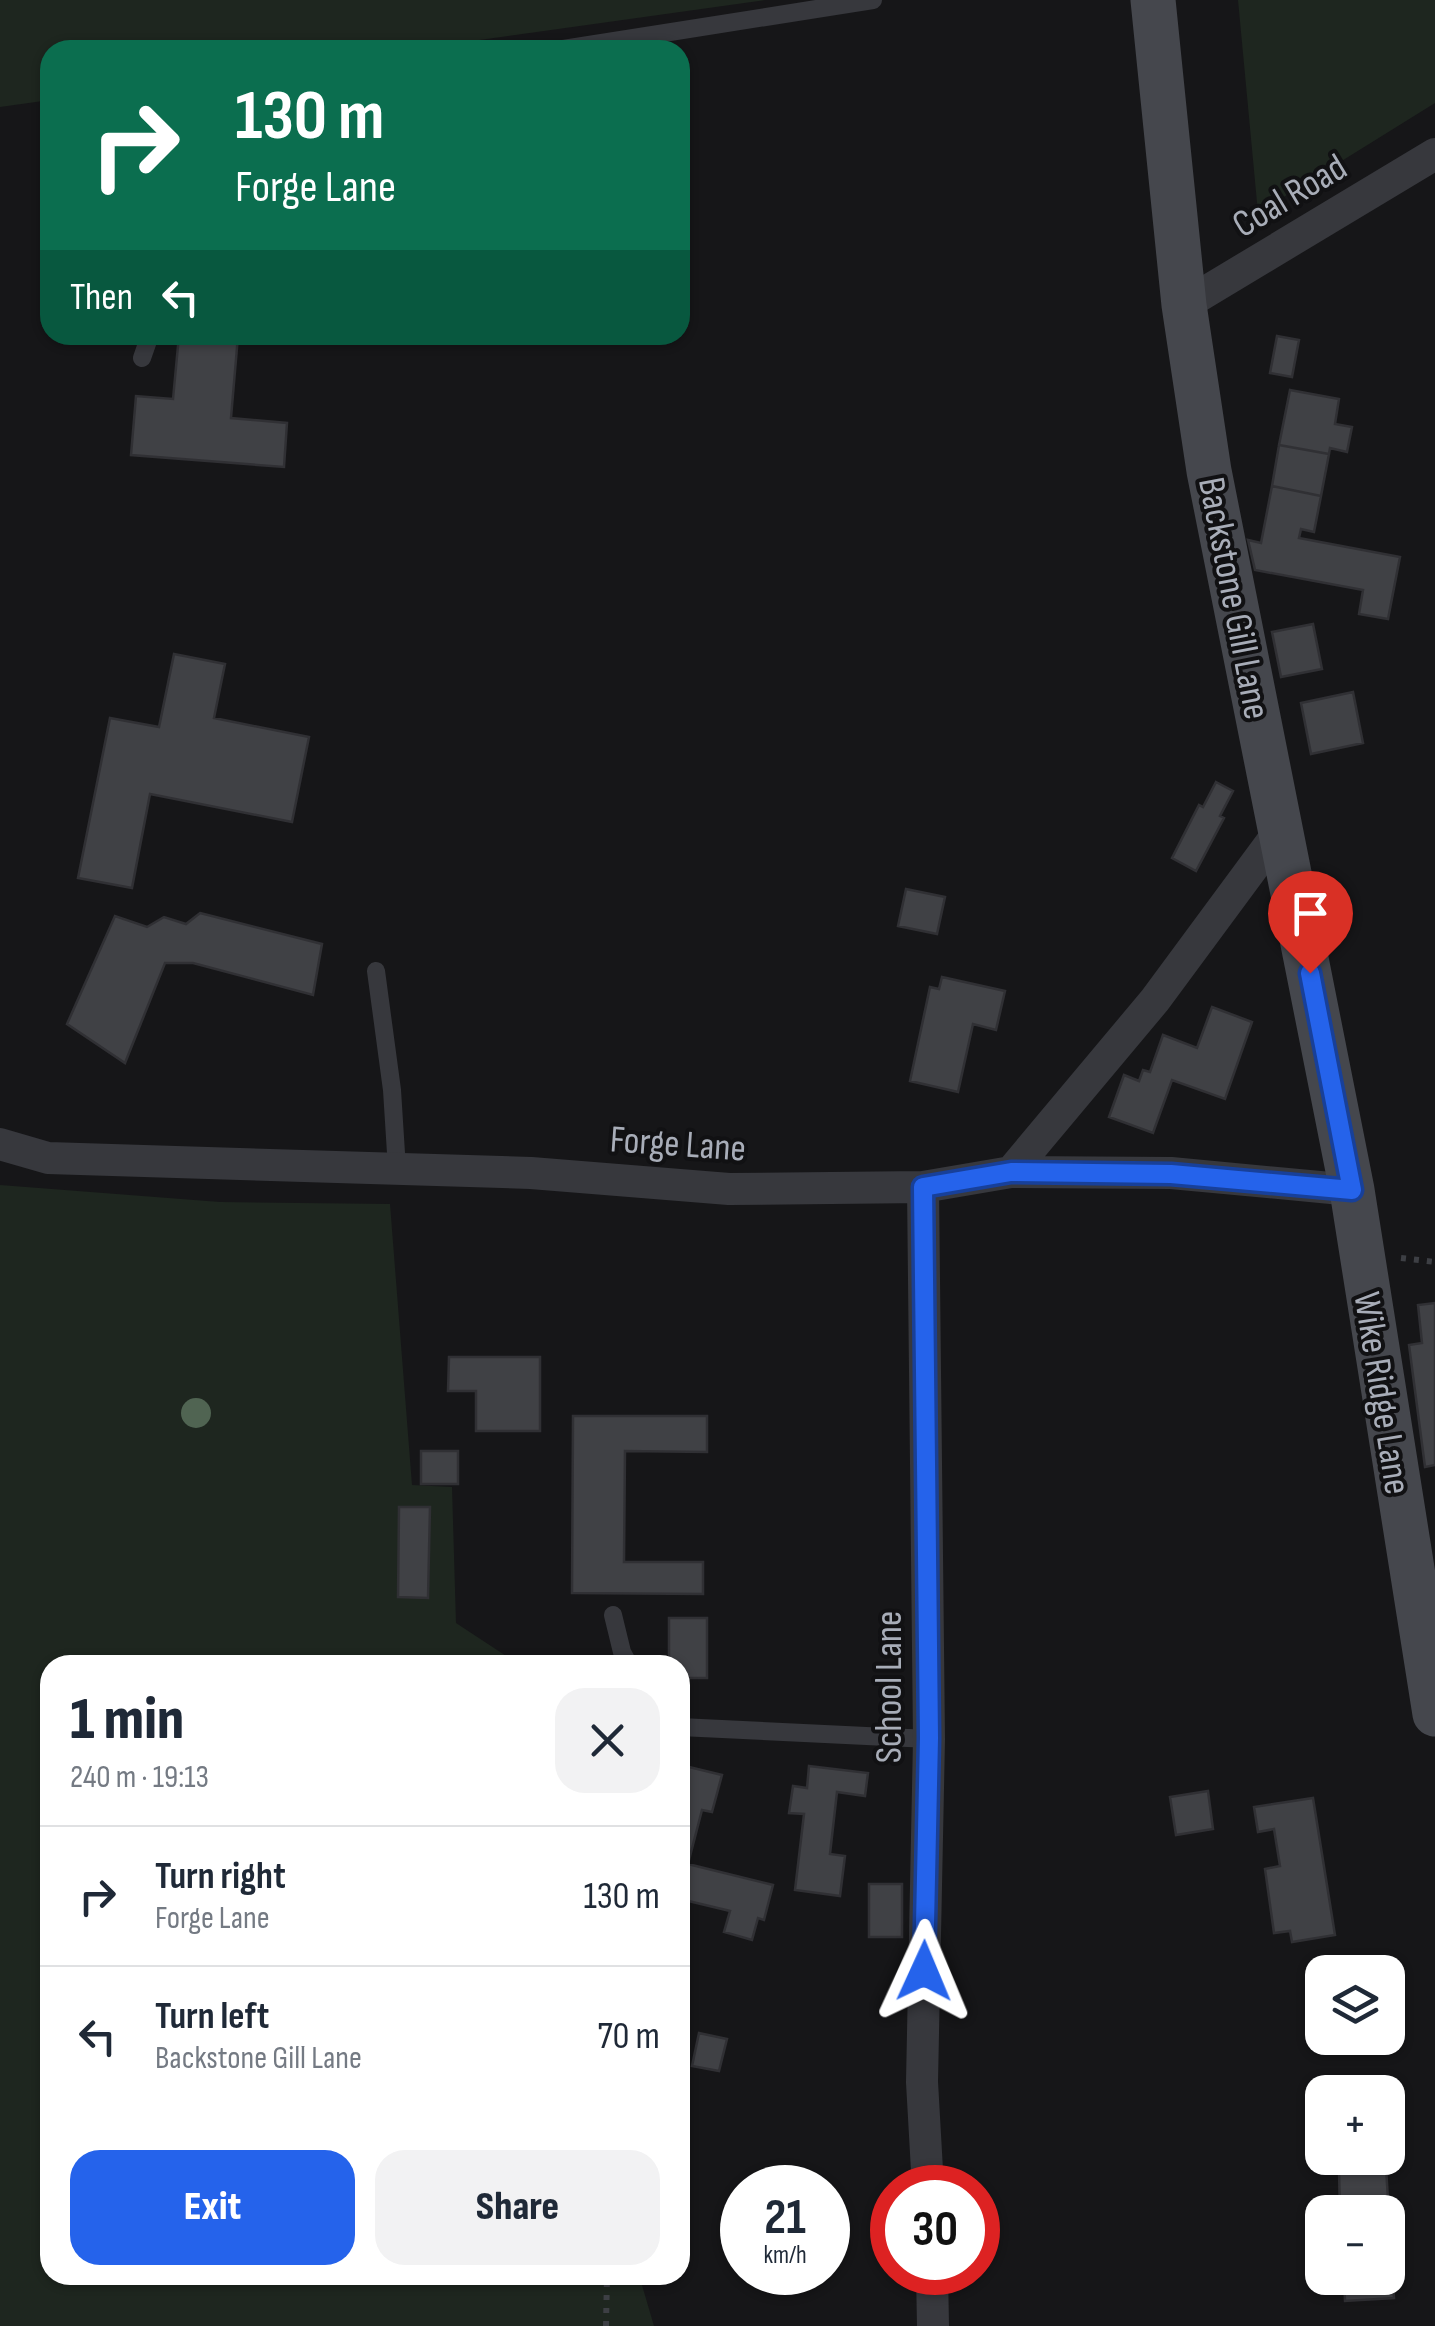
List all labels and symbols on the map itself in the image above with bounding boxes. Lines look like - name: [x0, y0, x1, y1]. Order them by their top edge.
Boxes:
- street label: Coal Road: [1225, 145, 1355, 248]
- street label: Backstone Gill Lane: [1188, 473, 1279, 723]
- pin: [1268, 871, 1353, 974]
- street label: Forge Lane: [608, 1117, 747, 1172]
- street label: Wike Ridge Lane: [1343, 1289, 1420, 1498]
- street label: School Lane: [867, 1611, 912, 1763]
- position arrow: [872, 1919, 976, 2023]
- speed limit sign: 30: [870, 2165, 1000, 2295]

